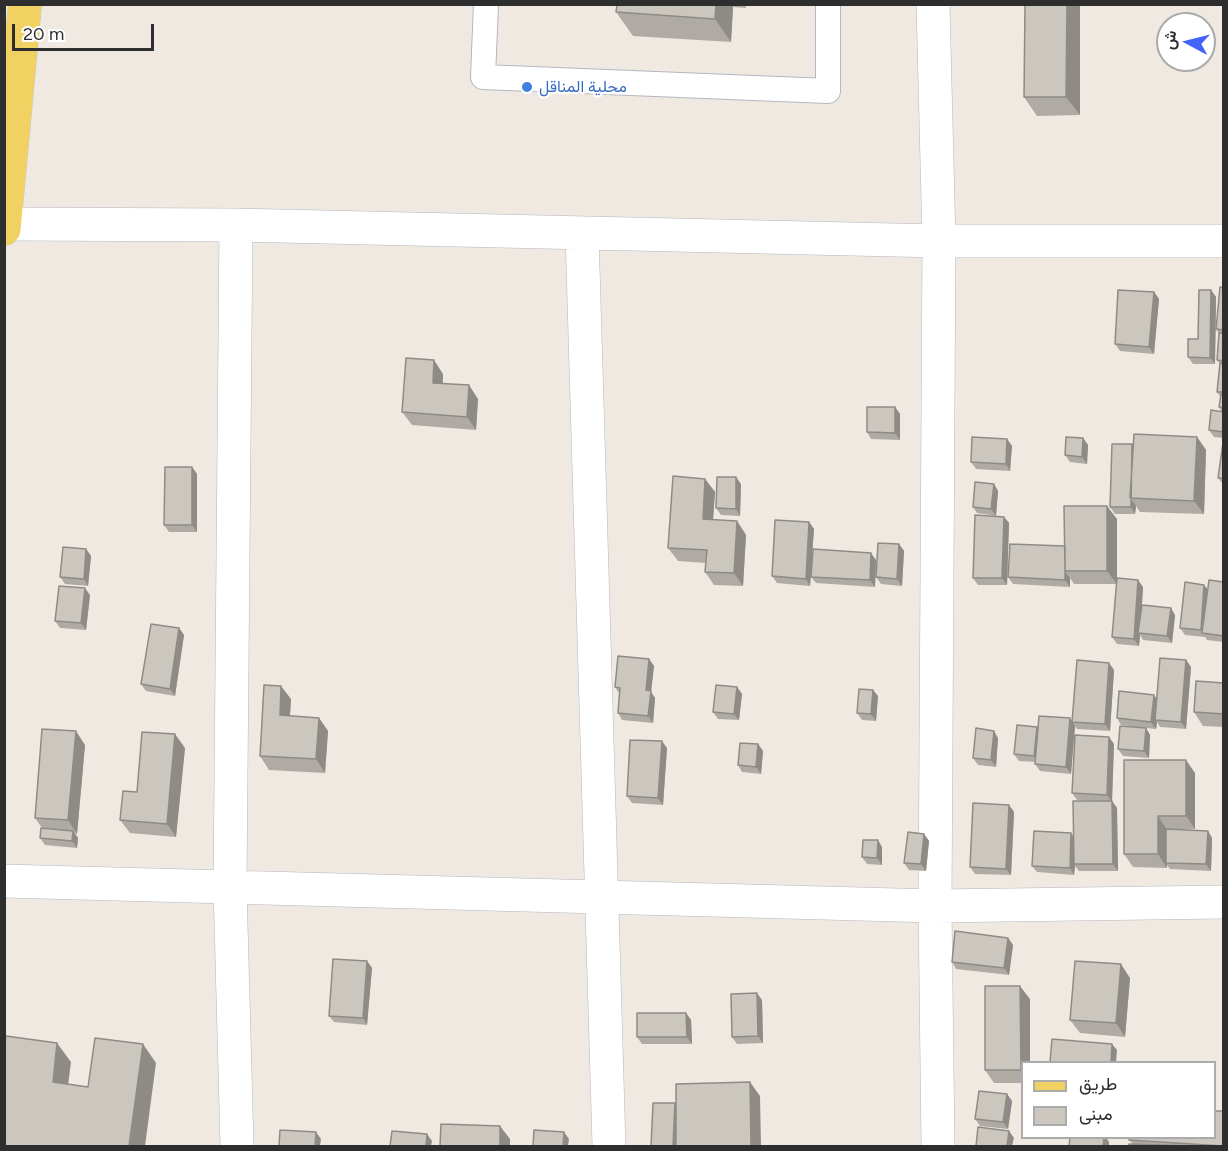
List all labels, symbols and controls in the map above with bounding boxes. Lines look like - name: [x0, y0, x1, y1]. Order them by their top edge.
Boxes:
- scale bar: [15, 12, 158, 50]
- north arrow: [1156, 12, 1216, 72]
- text: 20 m: [23, 23, 64, 45]
- text: ش: [1159, 29, 1180, 51]
- place label: محلية المناقل: [539, 77, 627, 97]
- marker: محلية المناقل: [520, 80, 534, 94]
- legend: [1021, 1061, 1216, 1139]
- text: طريق: [1079, 1073, 1117, 1095]
- text: مبنى: [1079, 1103, 1113, 1125]

